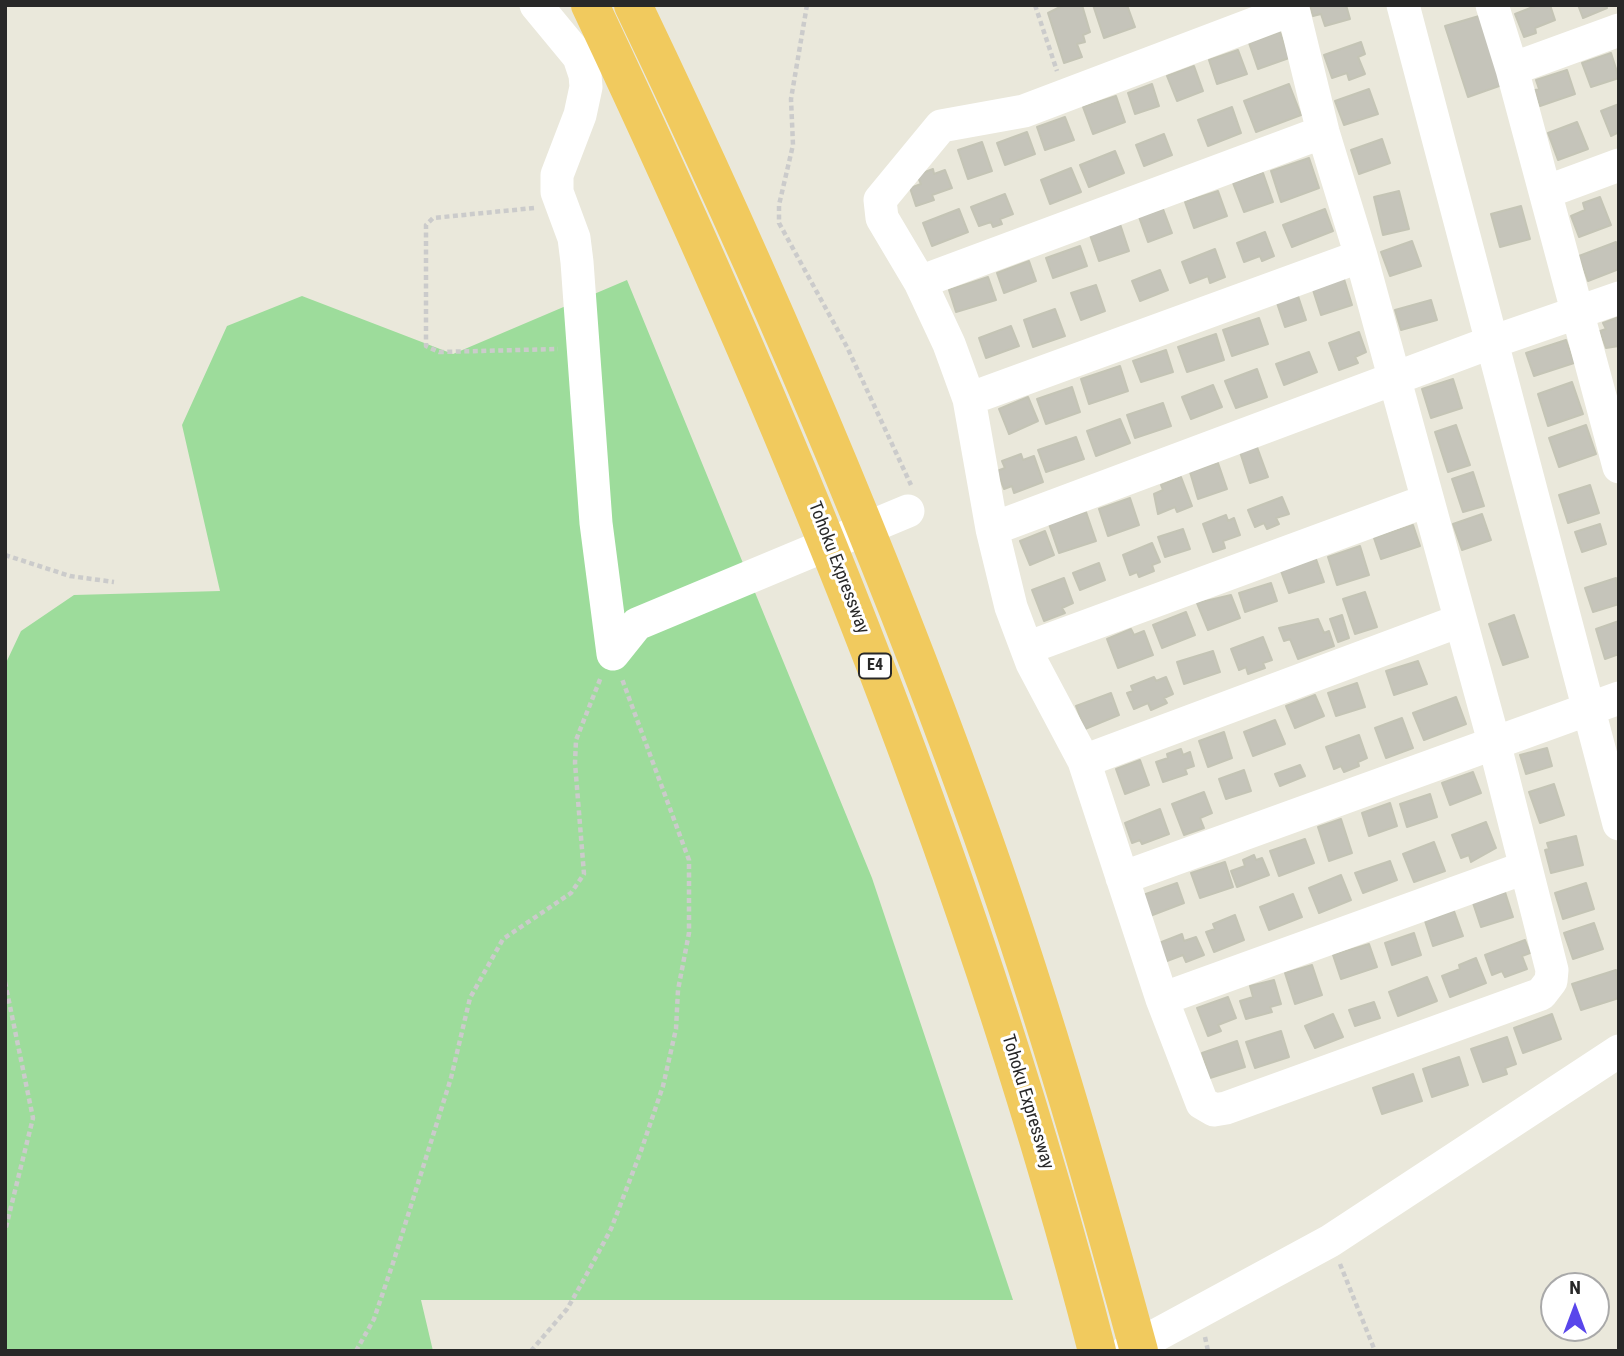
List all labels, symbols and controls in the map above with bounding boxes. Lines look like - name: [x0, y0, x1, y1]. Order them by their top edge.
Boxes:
- street label: Tohoku Expressway: [803, 499, 873, 637]
- road number: E4: [859, 653, 891, 678]
- street label: Tohoku Expressway: [996, 1032, 1058, 1172]
- north arrow: [1540, 1272, 1610, 1342]
- text: N: [1569, 1276, 1581, 1299]

